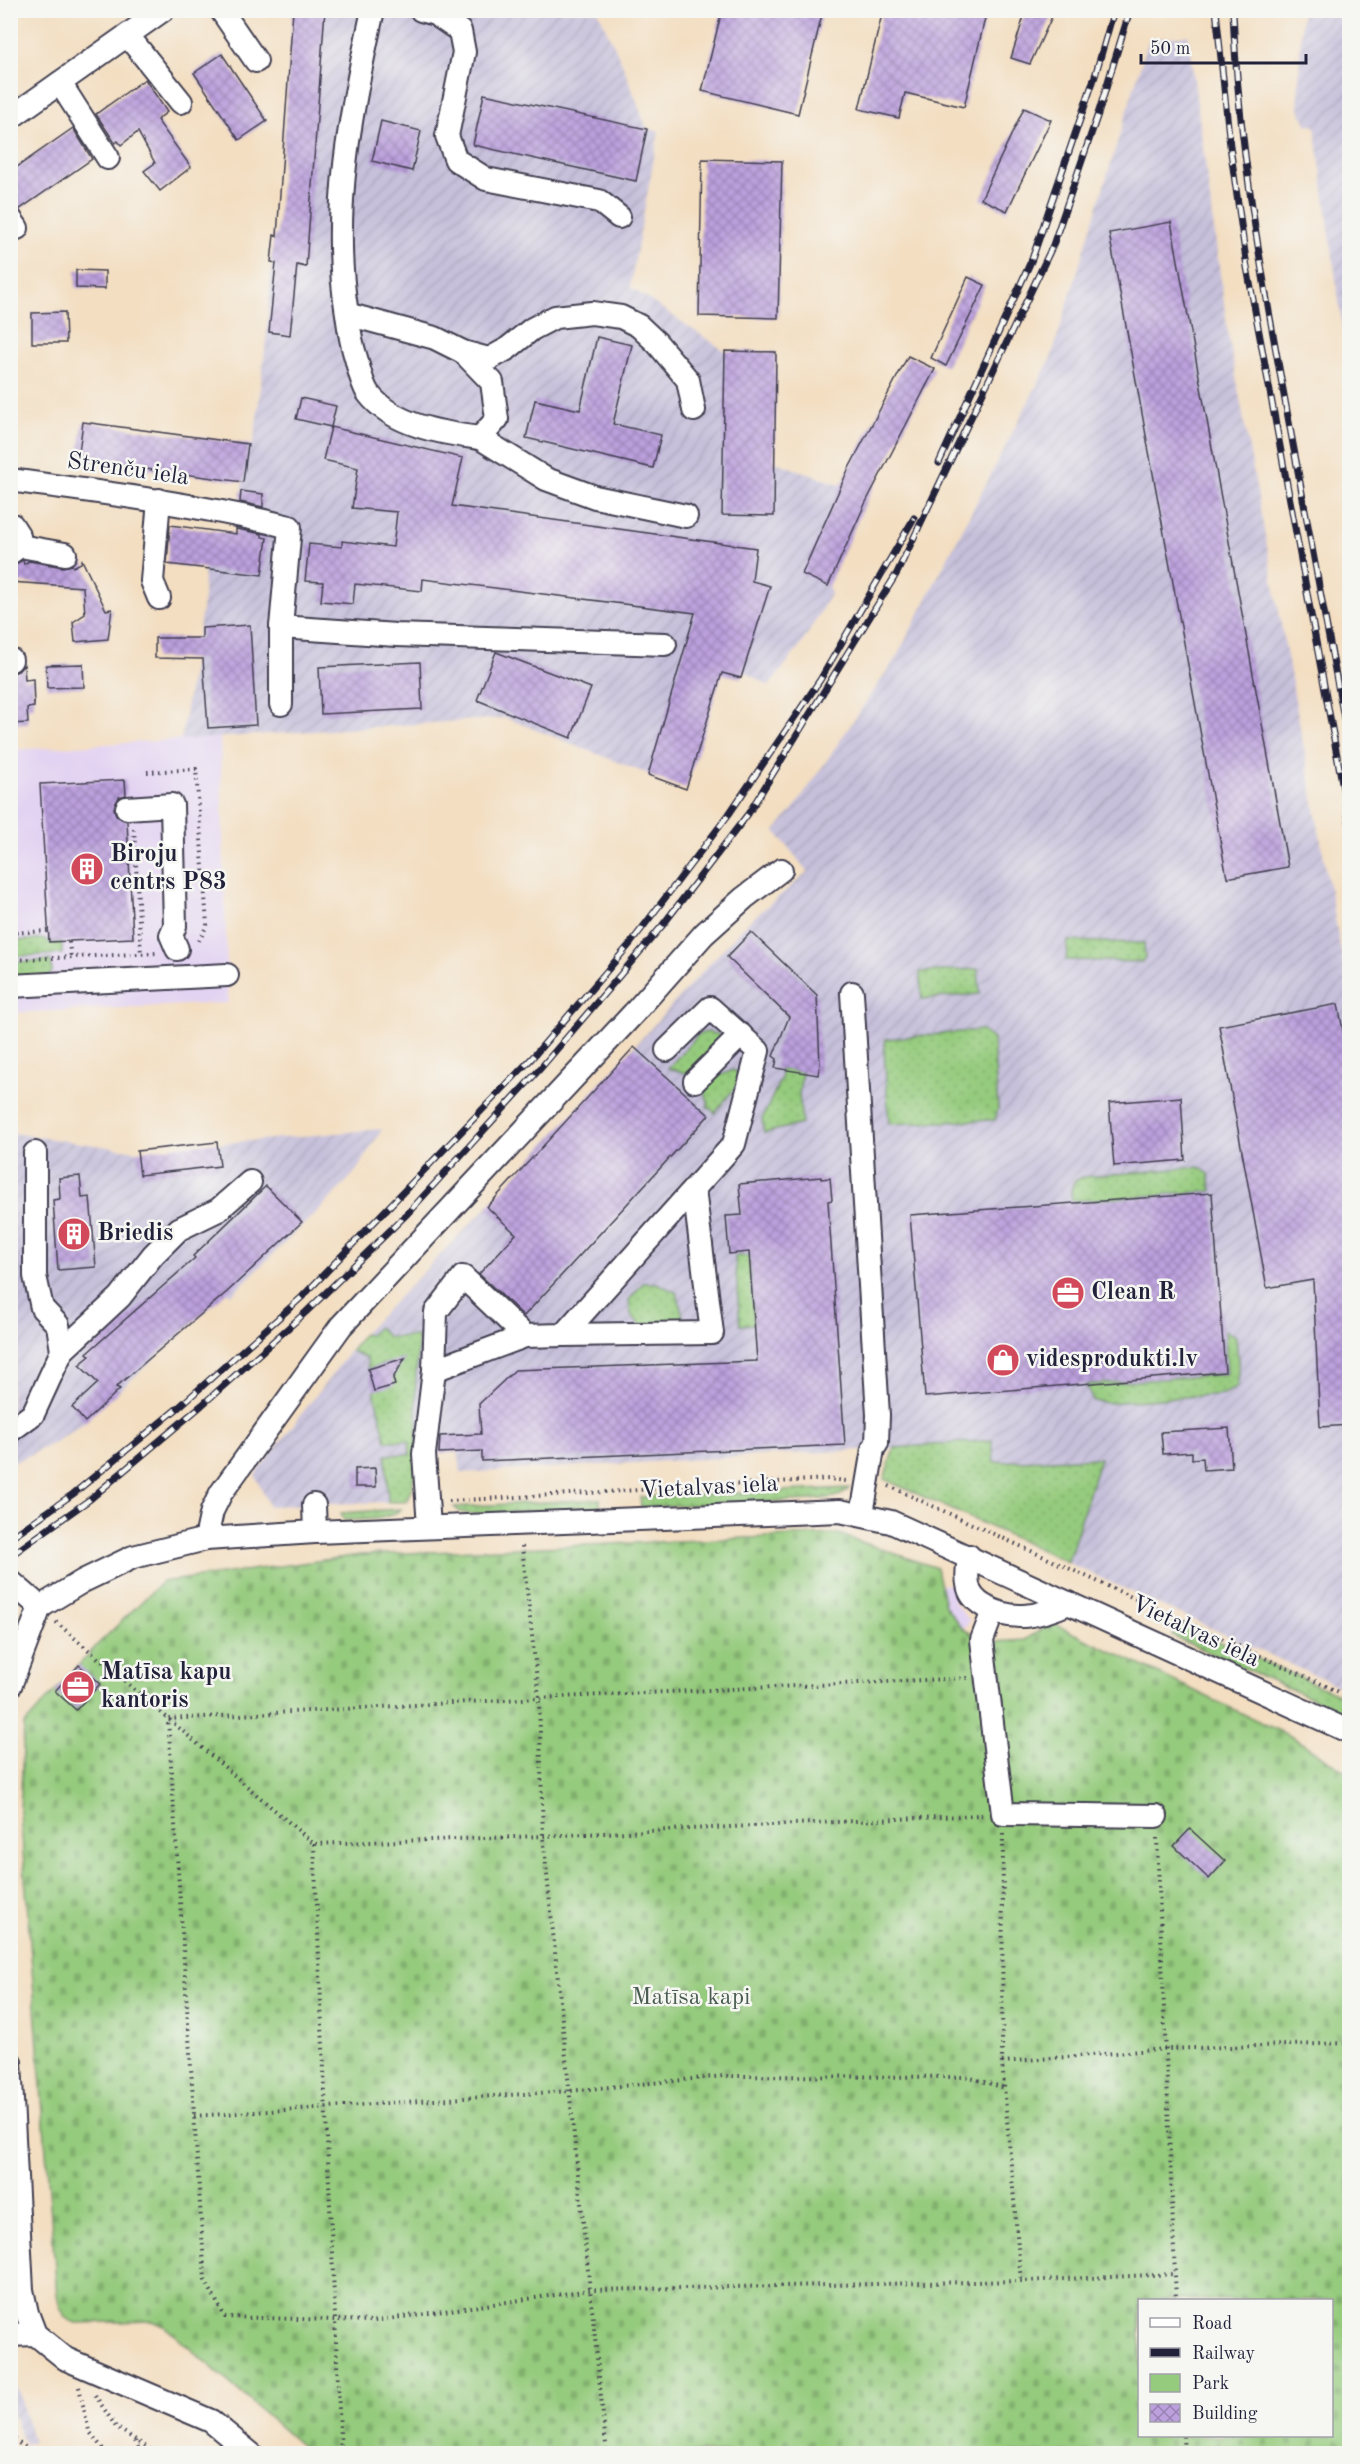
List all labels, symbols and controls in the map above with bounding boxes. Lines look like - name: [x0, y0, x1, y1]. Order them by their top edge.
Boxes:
- scale bar: [1141, 27, 1306, 65]
- text: 50 m: [1150, 40, 1190, 58]
- street label: Strenču iela: [65, 450, 191, 490]
- place label: Biroju centrs P83: [110, 843, 227, 895]
- building icon: Biroju centrs P83: [69, 851, 105, 887]
- building icon: Briedis: [56, 1216, 92, 1252]
- place label: Briedis: [97, 1222, 173, 1246]
- office icon: Clean R: [1050, 1275, 1086, 1311]
- place label: Clean R: [1091, 1281, 1176, 1305]
- shop icon: videsprodukti.lv: [985, 1342, 1021, 1378]
- place label: videsprodukti.lv: [1026, 1348, 1198, 1372]
- street label: Vietalvas iela: [639, 1472, 779, 1504]
- street label: Vietalvas iela: [1127, 1592, 1263, 1672]
- place label: Matīsa kapu kantoris: [101, 1661, 232, 1713]
- office icon: Matīsa kapu kantoris: [60, 1669, 96, 1705]
- park label: Matīsa kapi: [631, 1986, 751, 2010]
- legend: [1138, 2299, 1333, 2437]
- text: Road: [1192, 2315, 1232, 2333]
- text: Railway: [1192, 2345, 1255, 2363]
- text: Park: [1192, 2375, 1229, 2393]
- text: Building: [1192, 2405, 1258, 2423]

